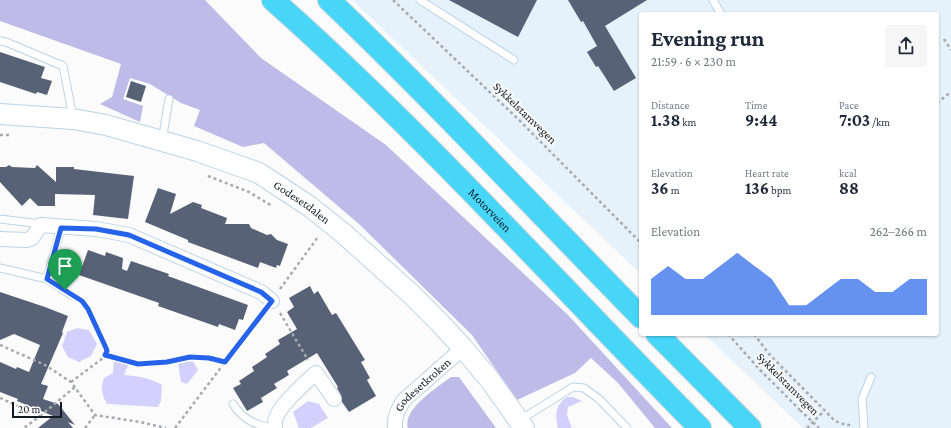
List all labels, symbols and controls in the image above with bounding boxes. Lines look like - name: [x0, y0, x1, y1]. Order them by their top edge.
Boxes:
- button: share: [885, 25, 927, 67]
- text: Evening run: [651, 26, 764, 51]
- text: 21:59 · 6 × 230 m: [651, 54, 736, 69]
- street label: Sykkelstamvegen: [490, 79, 560, 147]
- text: Distance: [651, 99, 689, 111]
- text: Time: [745, 99, 768, 111]
- text: Pace: [839, 99, 859, 111]
- text: 1.38: [651, 111, 680, 130]
- text: 9:44: [745, 111, 777, 130]
- text: 7:03: [839, 111, 870, 130]
- text: km: [680, 116, 696, 128]
- text: /km: [870, 116, 890, 128]
- text: Elevation: [651, 167, 693, 179]
- text: Heart rate: [745, 167, 789, 179]
- text: kcal: [839, 167, 857, 179]
- street label: Godesetdalen: [271, 178, 333, 227]
- text: 36: [651, 179, 669, 198]
- text: 136: [745, 179, 769, 198]
- text: 88: [839, 179, 859, 198]
- text: m: [669, 184, 680, 196]
- text: bpm: [769, 184, 791, 196]
- street label: Motorveien: [465, 185, 515, 235]
- text: Elevation: [651, 224, 700, 239]
- text: 262–266 m: [870, 224, 927, 239]
- pin: [48, 249, 82, 290]
- icon: arrive: [54, 255, 76, 277]
- street label: Sykkelstamvegen: [754, 350, 823, 419]
- street label: Godesetkroken: [392, 355, 454, 414]
- scale bar: [12, 400, 62, 419]
- text: 20 m: [18, 403, 40, 415]

